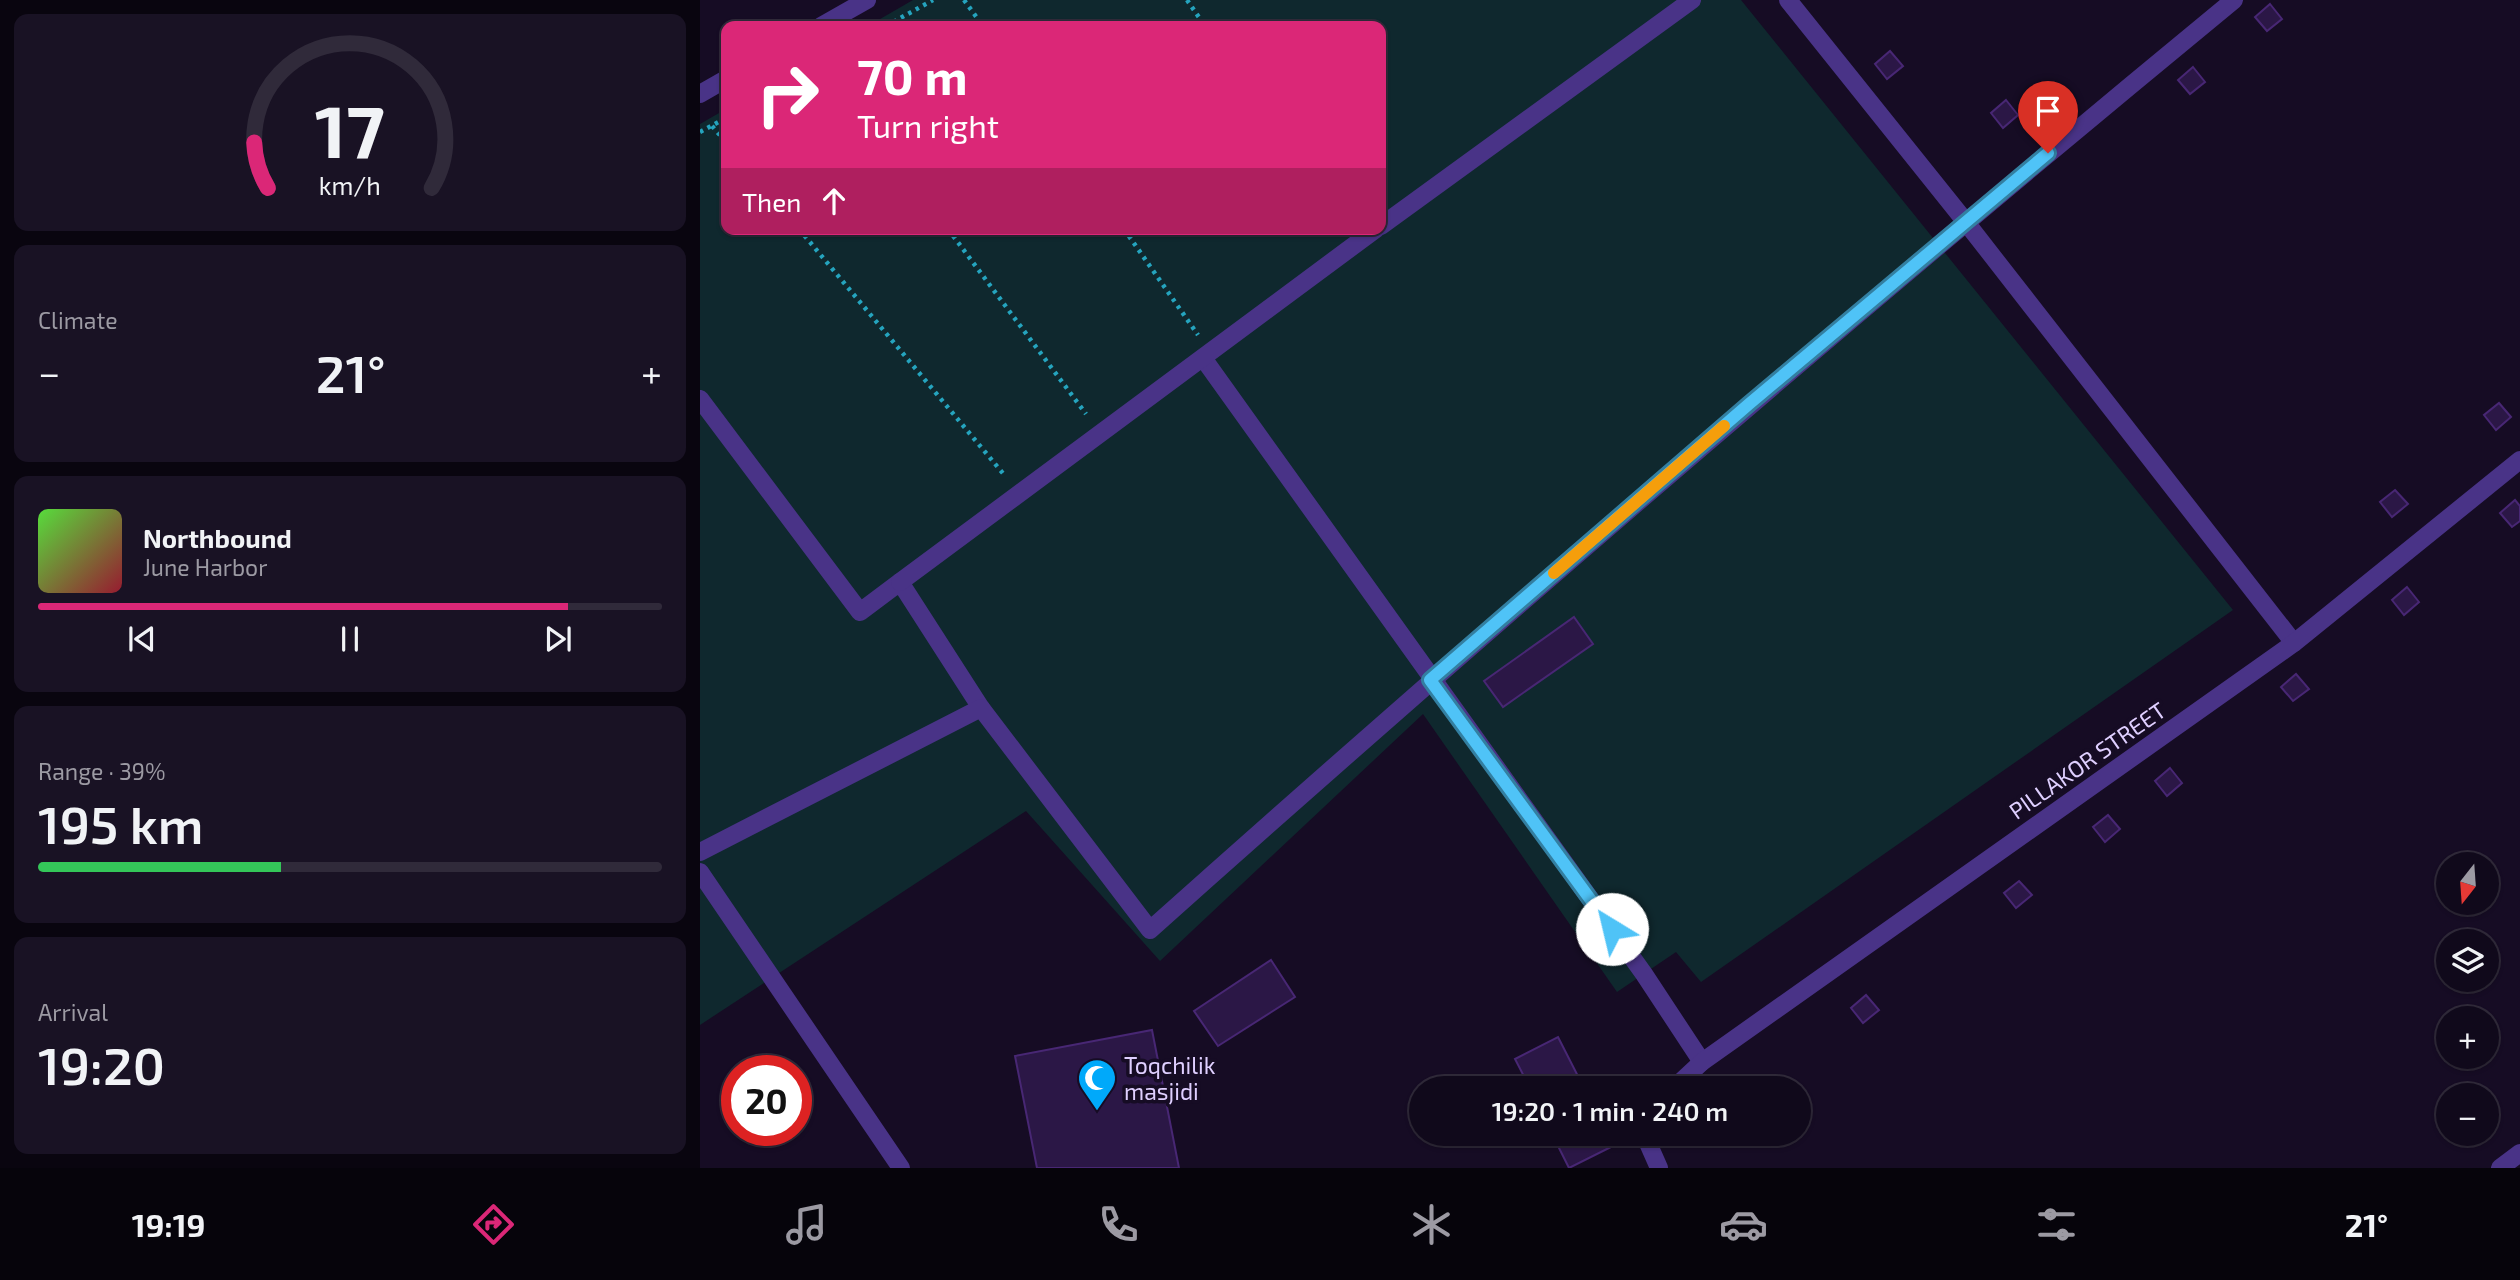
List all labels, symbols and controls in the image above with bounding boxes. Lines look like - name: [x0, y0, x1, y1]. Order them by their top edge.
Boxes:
- text: 70 m: [857, 46, 968, 105]
- icon: right: [742, 49, 833, 140]
- pin: [2018, 81, 2078, 153]
- text: 17: [315, 86, 385, 174]
- icon: arrive: [2029, 92, 2067, 130]
- text: Turn right: [857, 106, 999, 144]
- text: km/h: [319, 170, 381, 200]
- icon: ahead: [815, 182, 853, 220]
- text: Then: [742, 186, 801, 217]
- text: Climate: [38, 306, 118, 334]
- text: 21°: [316, 341, 386, 403]
- text: −: [38, 349, 60, 395]
- text: +: [641, 349, 662, 395]
- text: Northbound: [143, 522, 292, 553]
- text: June Harbor: [143, 553, 267, 581]
- icon: previous: [123, 620, 161, 658]
- icon: pause: [331, 620, 369, 658]
- icon: next: [539, 620, 577, 658]
- street label: PILLAKOR STREET: [2003, 695, 2171, 825]
- text: Range · 39%: [38, 757, 166, 785]
- text: 195 km: [38, 792, 203, 854]
- north arrow: [2436, 852, 2499, 915]
- map controls: [2436, 852, 2499, 1146]
- position arrow: [1575, 892, 1649, 966]
- button: layers: [2436, 929, 2499, 992]
- text: Arrival: [38, 998, 108, 1026]
- button: +: [2436, 1006, 2499, 1069]
- text: 19:20: [38, 1033, 165, 1095]
- place label: Toqchilik masjidi: [1124, 1051, 1216, 1105]
- speed limit sign: 20: [721, 1055, 812, 1146]
- mosque icon: Toqchilik masjidi: [1076, 1057, 1118, 1112]
- button: −: [2436, 1083, 2499, 1146]
- text: 19:20 · 1 min · 240 m: [1492, 1095, 1728, 1126]
- icon: directions: [469, 1200, 518, 1249]
- icon: music: [782, 1200, 831, 1249]
- icon: phone: [1094, 1200, 1143, 1249]
- icon: climate: [1407, 1200, 1456, 1249]
- icon: car: [1719, 1200, 1768, 1249]
- icon: filters: [2032, 1200, 2081, 1249]
- text: 19:19: [132, 1205, 205, 1243]
- text: 21°: [2345, 1205, 2388, 1243]

